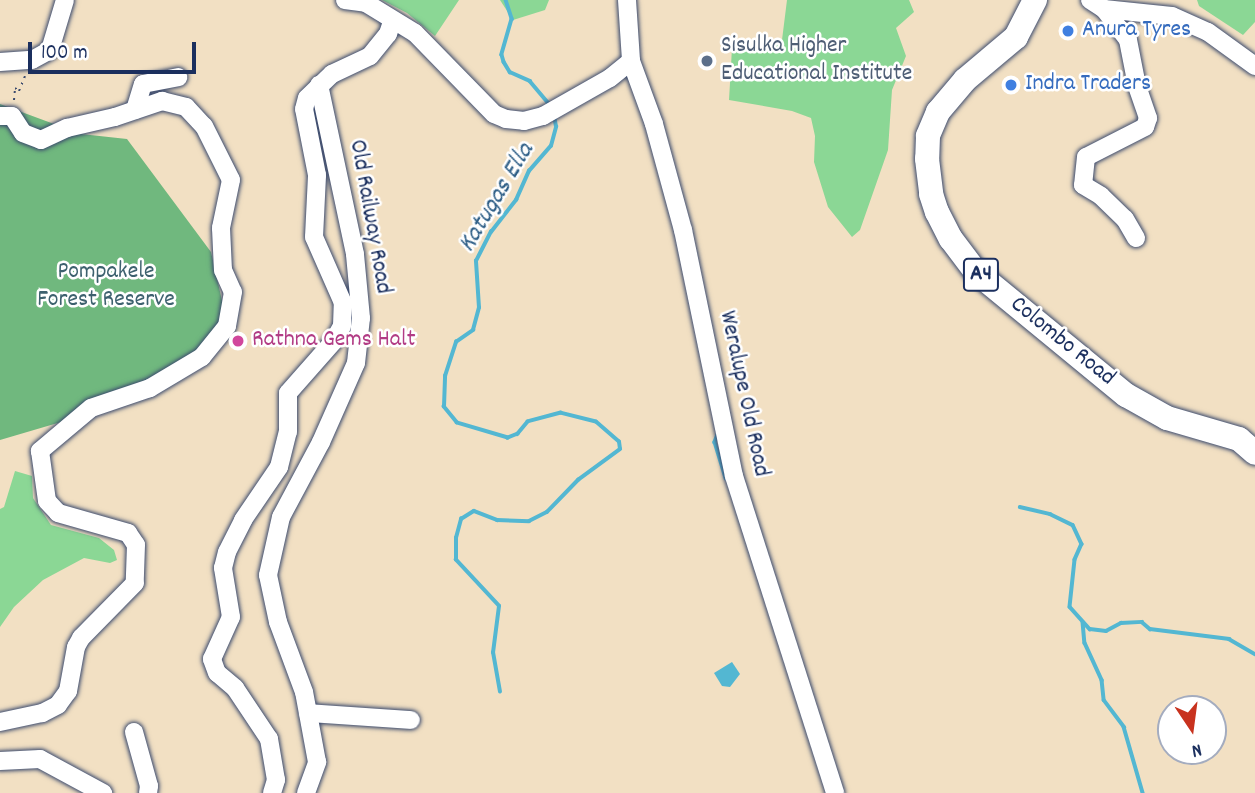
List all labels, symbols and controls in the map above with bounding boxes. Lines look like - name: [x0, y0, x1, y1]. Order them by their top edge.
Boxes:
- place label: Anura Tyres: [1082, 17, 1191, 45]
- marker: Anura Tyres: [1060, 23, 1076, 39]
- scale bar: [32, 28, 200, 72]
- place label: Sisulka Higher Educational Institute: [721, 33, 912, 89]
- text: 100 m: [41, 39, 88, 69]
- marker: Sisulka Higher Educational Institute: [699, 53, 715, 69]
- place label: Indra Traders: [1025, 71, 1151, 99]
- marker: Indra Traders: [1003, 77, 1019, 93]
- street label: Old Railway Road: [341, 138, 397, 296]
- water label: Katugas Ella: [452, 138, 542, 258]
- road number: A4: [962, 256, 1000, 294]
- park label: Pompakele Forest Reserve: [37, 259, 175, 315]
- street label: Colombo Road: [1004, 291, 1120, 393]
- street label: Weralupe Old Road: [711, 308, 775, 480]
- place label: Rathna Gems Halt: [252, 327, 416, 355]
- marker: Rathna Gems Halt: [230, 333, 246, 349]
- north arrow: [1157, 695, 1227, 765]
- text: N: [1189, 735, 1204, 763]

